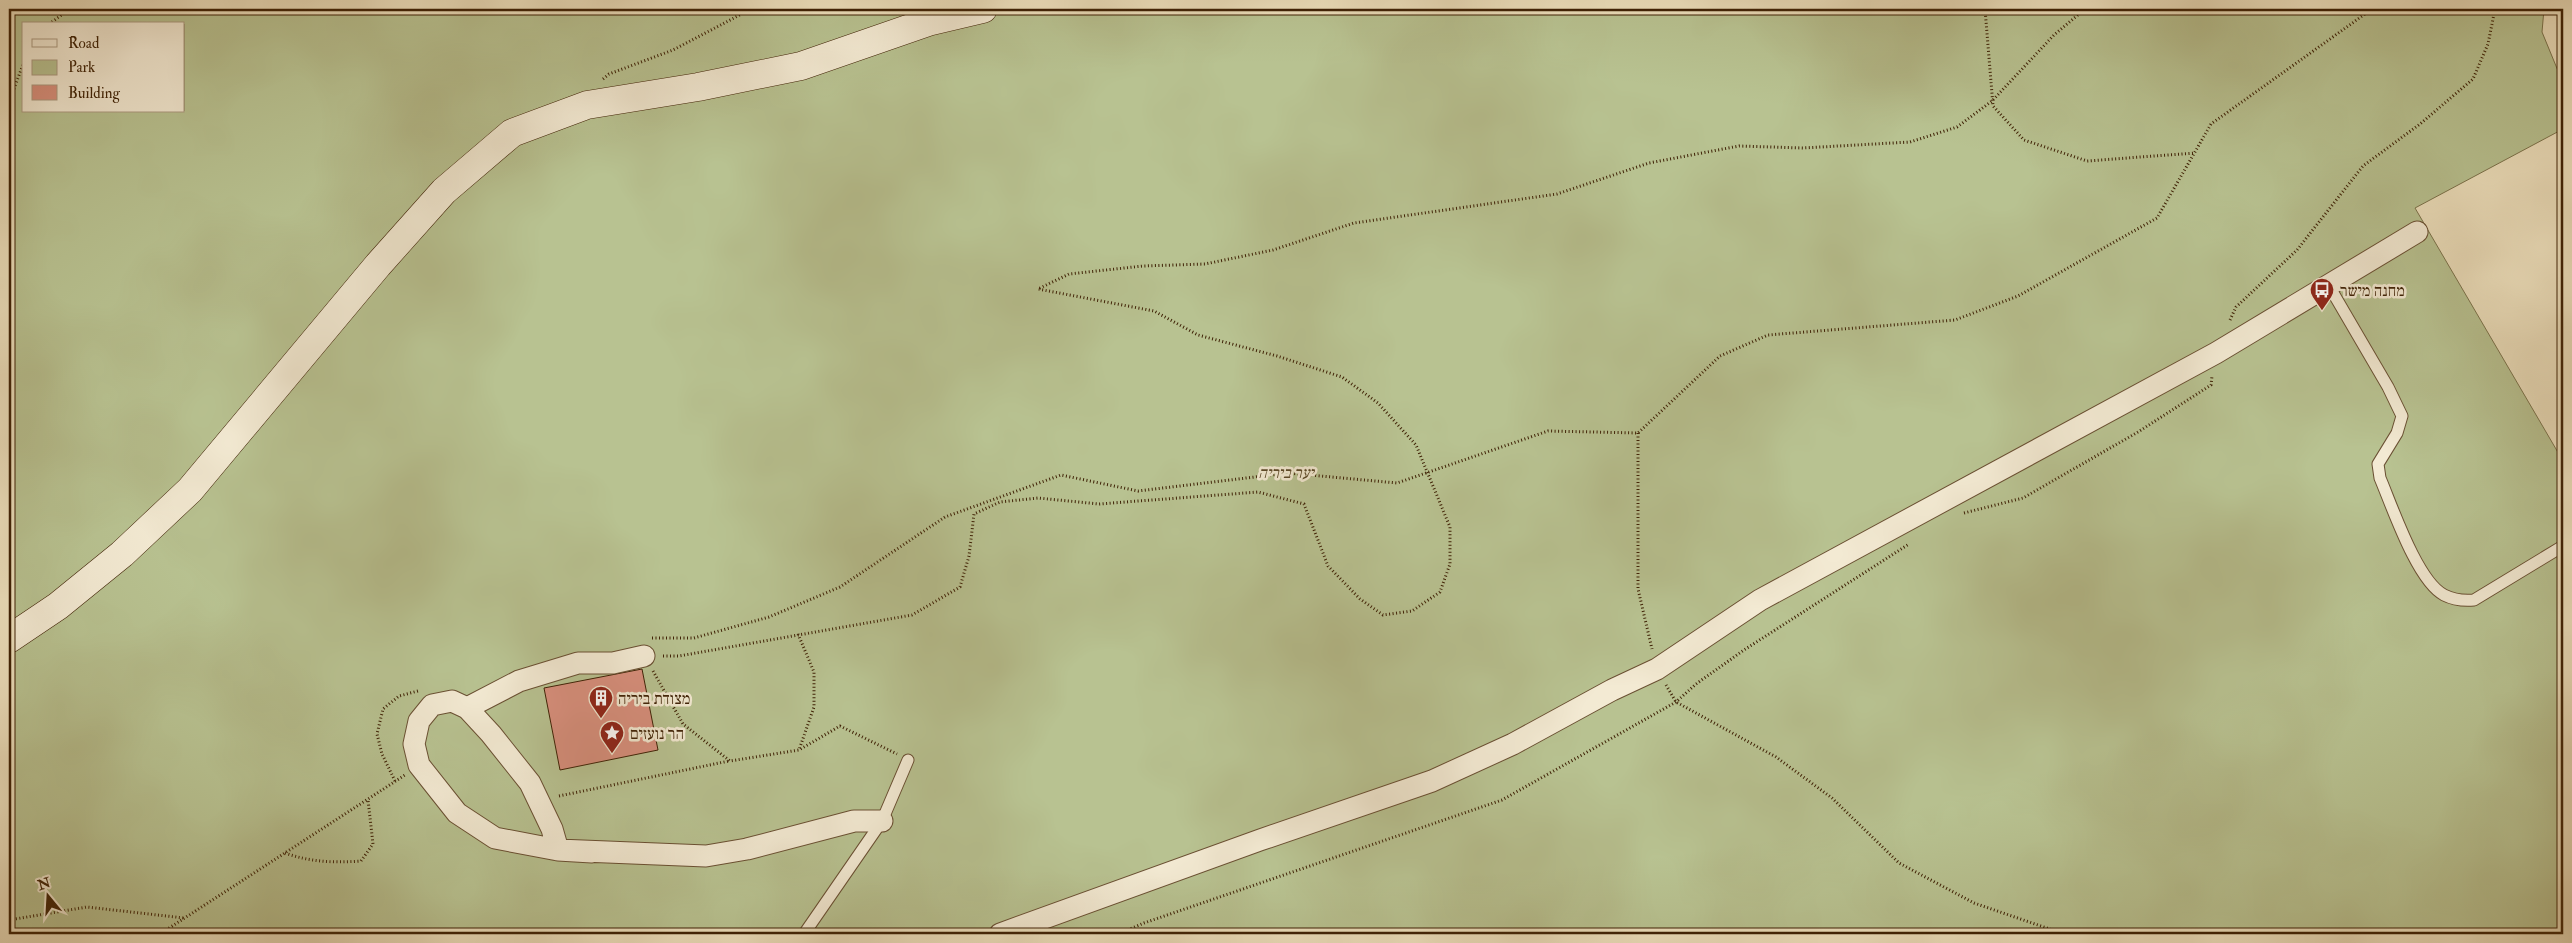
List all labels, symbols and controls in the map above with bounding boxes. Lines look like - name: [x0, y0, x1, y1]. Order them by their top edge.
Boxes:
- legend: [22, 22, 185, 112]
- text: Road: [68, 34, 100, 53]
- text: Park: [68, 58, 95, 77]
- text: Building: [68, 84, 120, 103]
- bus stop icon: מחנה מישר: [2309, 277, 2335, 311]
- place label: מחנה מישר: [2340, 281, 2405, 301]
- park label: יער ביריה: [1258, 463, 1315, 483]
- building icon: מצודת ביריה: [588, 685, 614, 719]
- place label: מצודת ביריה: [618, 689, 690, 709]
- place icon: הר נועזים: [599, 720, 625, 754]
- place label: הר נועזים: [630, 724, 684, 744]
- north arrow: [22, 870, 72, 920]
- text: N: [35, 874, 53, 894]

